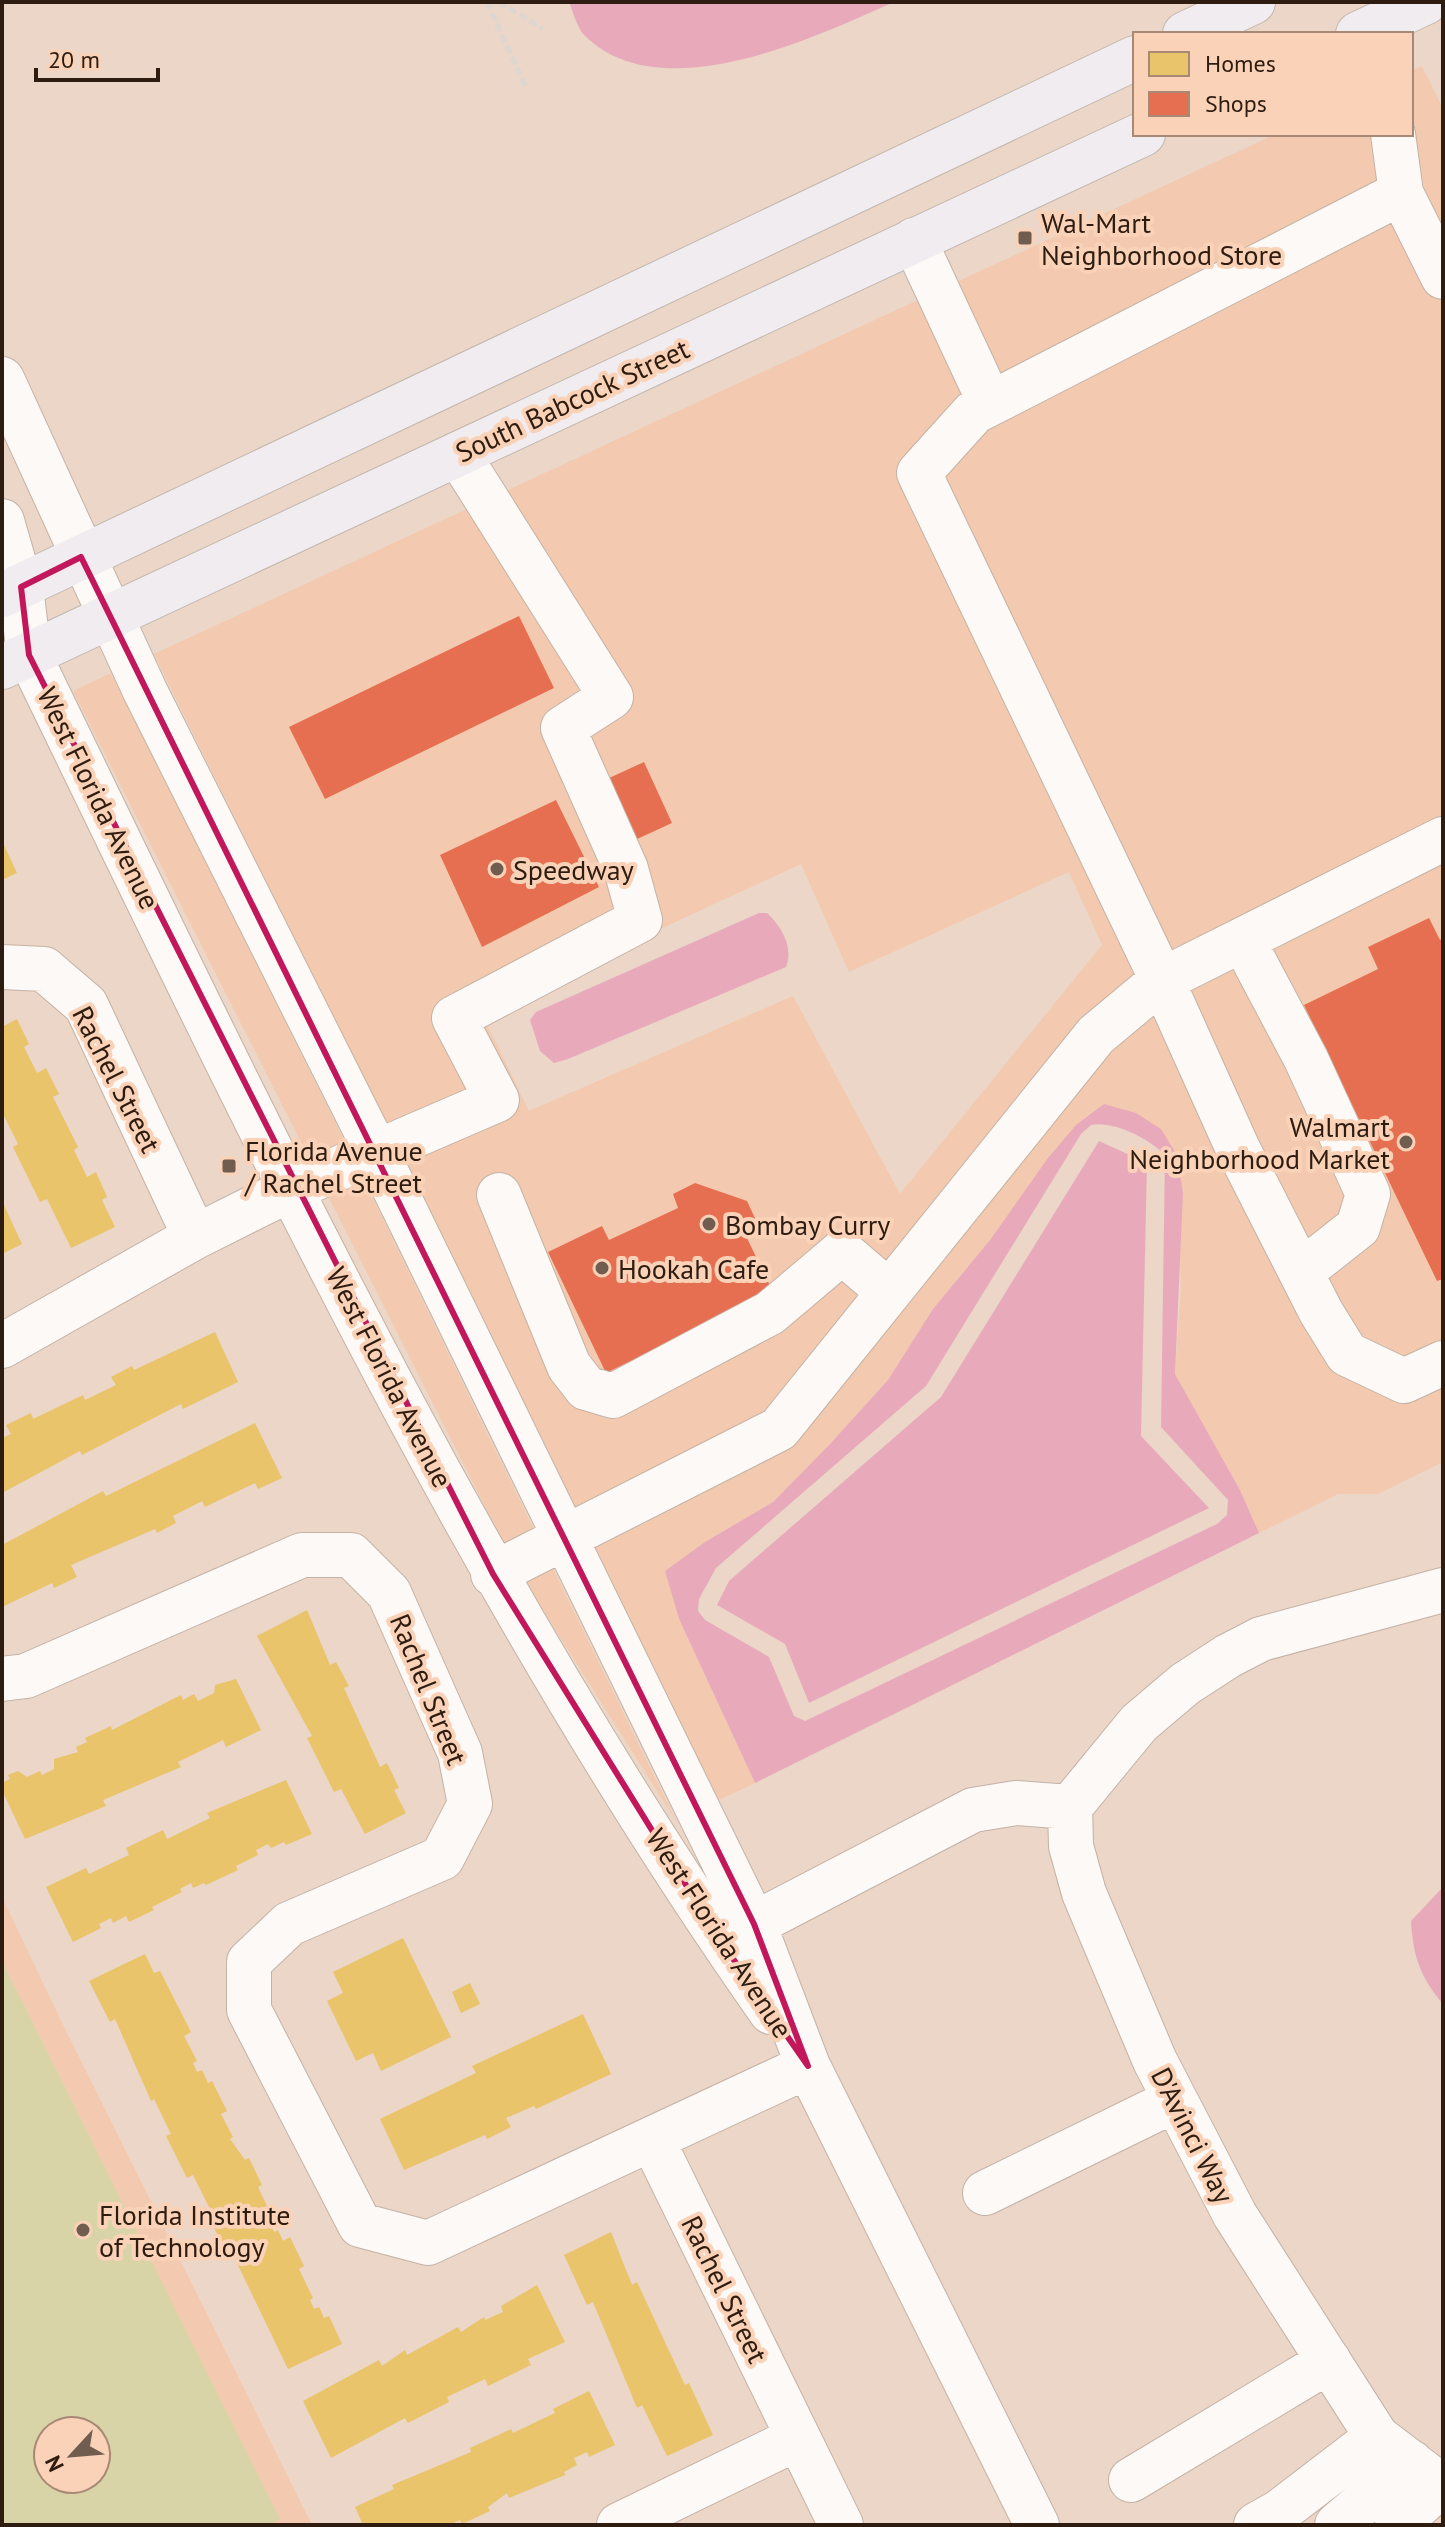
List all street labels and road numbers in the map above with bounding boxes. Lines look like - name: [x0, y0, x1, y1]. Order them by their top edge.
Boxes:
- street label: South Babcock Street: [449, 329, 695, 470]
- street label: West Florida Avenue: [29, 681, 169, 915]
- street label: Rachel Street: [64, 999, 170, 1159]
- street label: West Florida Avenue: [318, 1260, 462, 1494]
- street label: Rachel Street: [382, 1608, 476, 1770]
- street label: West Florida Avenue: [638, 1821, 802, 2045]
- street label: D'Avinci Way: [1143, 2061, 1243, 2209]
- street label: Rachel Street: [673, 2209, 777, 2369]

